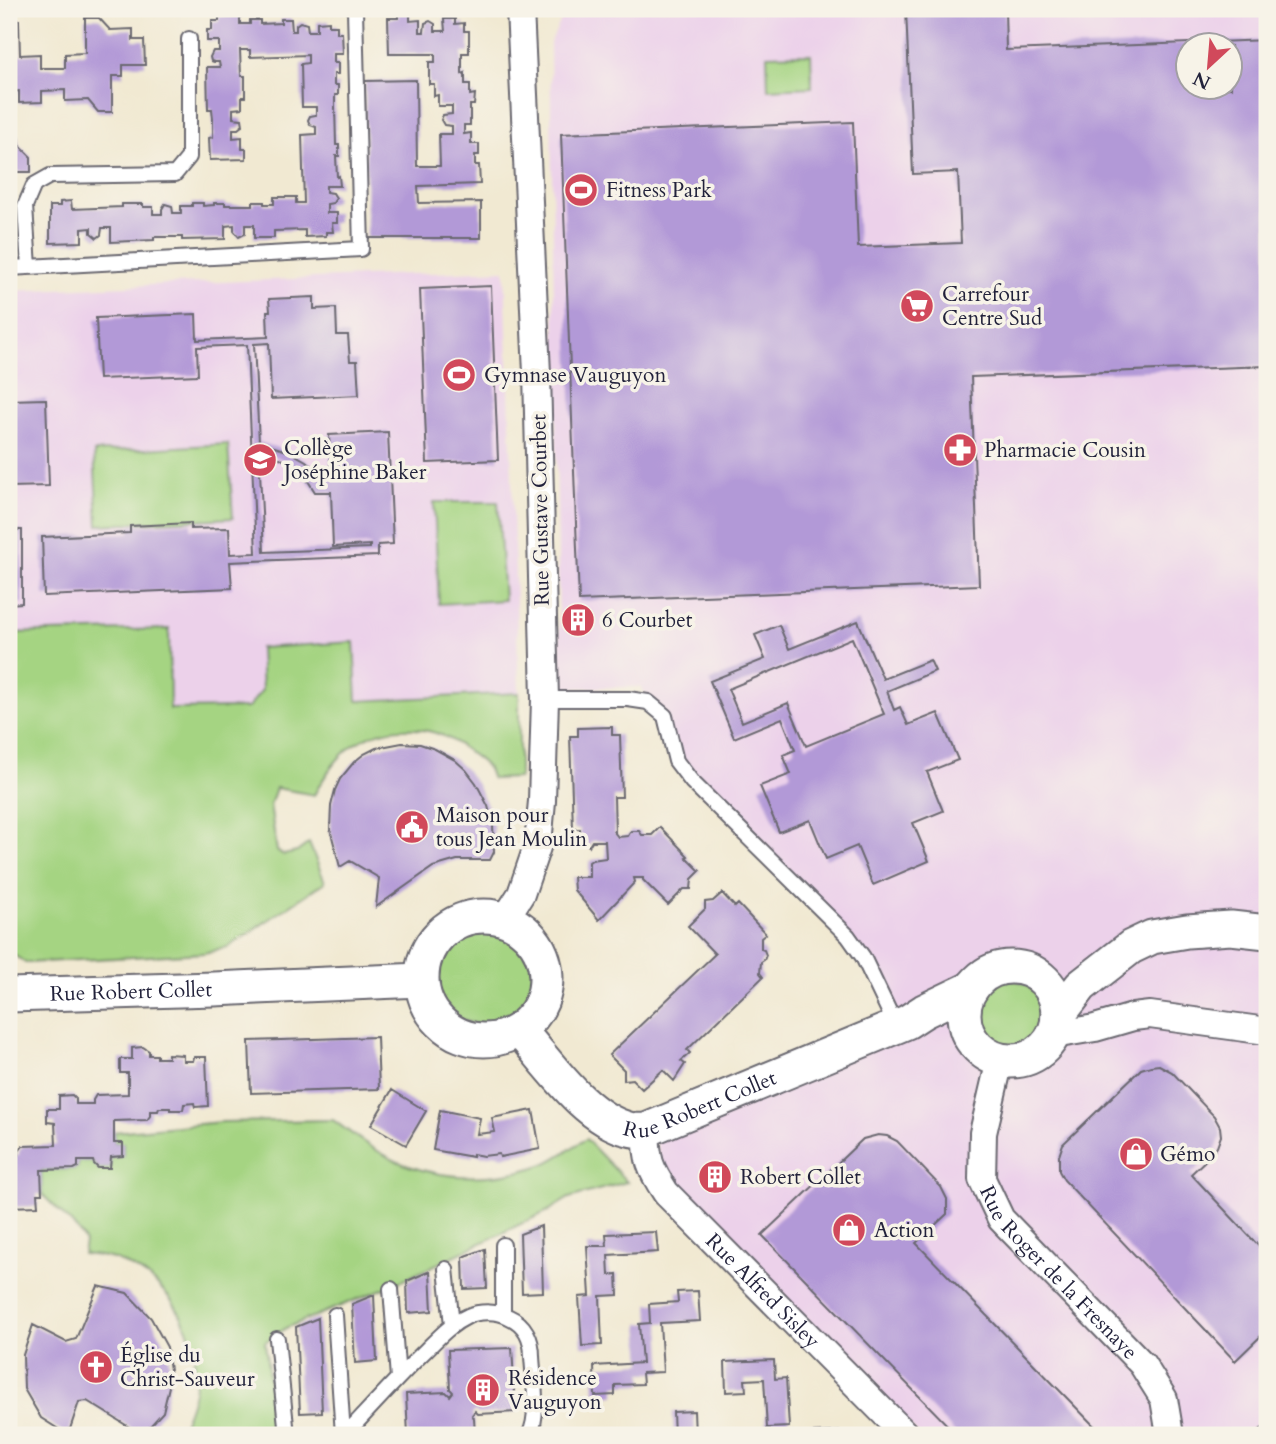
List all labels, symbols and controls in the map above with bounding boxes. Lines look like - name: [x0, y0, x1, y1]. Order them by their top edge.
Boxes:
- north arrow: [1174, 32, 1244, 102]
- text: N: [1188, 65, 1215, 96]
- sports icon: Fitness Park: [562, 171, 600, 209]
- place label: Fitness Park: [606, 176, 713, 205]
- place label: Carrefour Centre Sud: [942, 280, 1042, 333]
- supermarket icon: Carrefour Centre Sud: [898, 287, 936, 325]
- sports icon: Gymnase Vauguyon: [440, 356, 478, 394]
- place label: Gymnase Vauguyon: [484, 361, 666, 390]
- street label: Rue Gustave Courbet: [524, 413, 557, 606]
- pharmacy icon: Pharmacie Cousin: [941, 431, 979, 469]
- place label: Collège Joséphine Baker: [281, 434, 427, 487]
- place label: Pharmacie Cousin: [984, 436, 1146, 465]
- school or university icon: Collège Joséphine Baker: [241, 441, 279, 479]
- building icon: 6 Courbet: [559, 601, 597, 639]
- place label: 6 Courbet: [602, 606, 693, 635]
- place label: Maison pour tous Jean Moulin: [436, 801, 587, 854]
- public building icon: Maison pour tous Jean Moulin: [393, 808, 431, 846]
- street label: Rue Robert Collet: [49, 975, 213, 1009]
- street label: Rue Robert Collet: [620, 1064, 781, 1146]
- shop icon: Gémo: [1117, 1135, 1155, 1173]
- place label: Gémo: [1160, 1140, 1215, 1169]
- building icon: Robert Collet: [696, 1158, 734, 1196]
- place label: Robert Collet: [740, 1163, 861, 1192]
- street label: Rue Roger de la Fresnaye: [972, 1181, 1144, 1366]
- shop icon: Action: [830, 1211, 868, 1249]
- place label: Action: [874, 1216, 934, 1245]
- street label: Rue Alfred Sisley: [699, 1227, 826, 1355]
- place label: Église du Christ-Sauveur: [120, 1341, 255, 1394]
- church icon: Église du Christ-Sauveur: [77, 1348, 115, 1386]
- place label: Résidence Vauguyon: [508, 1364, 602, 1417]
- building icon: Résidence Vauguyon: [464, 1371, 502, 1409]

